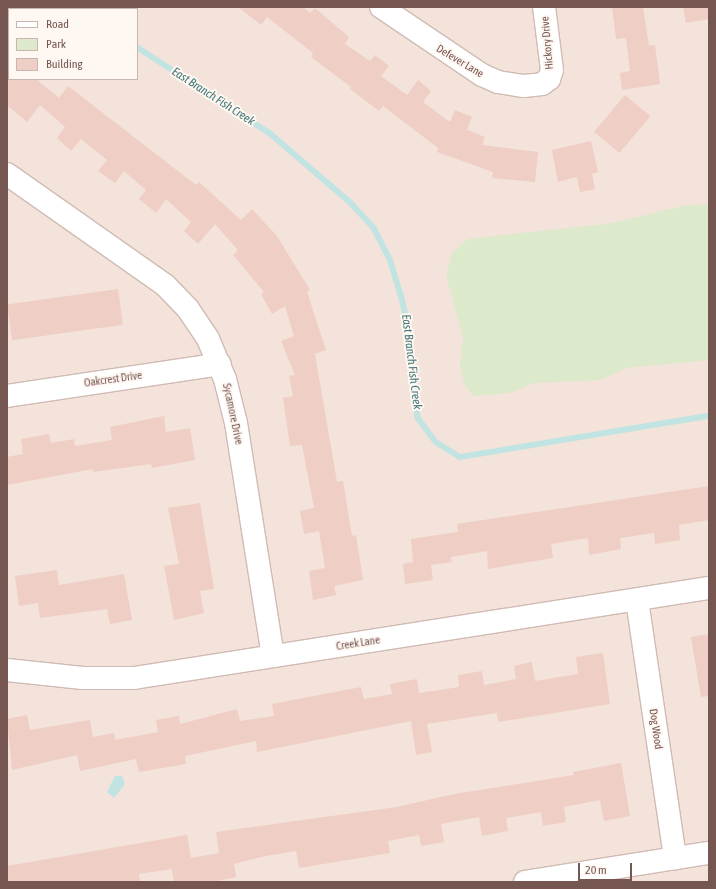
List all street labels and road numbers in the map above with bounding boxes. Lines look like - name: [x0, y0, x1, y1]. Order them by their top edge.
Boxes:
- street label: Hickory Drive: [538, 16, 556, 70]
- street label: Defever Lane: [434, 42, 486, 80]
- street label: Oakcrest Drive: [83, 368, 143, 390]
- street label: Sycamore Drive: [220, 382, 246, 446]
- street label: Creek Lane: [335, 633, 381, 653]
- street label: Dog Wood: [647, 708, 665, 750]

